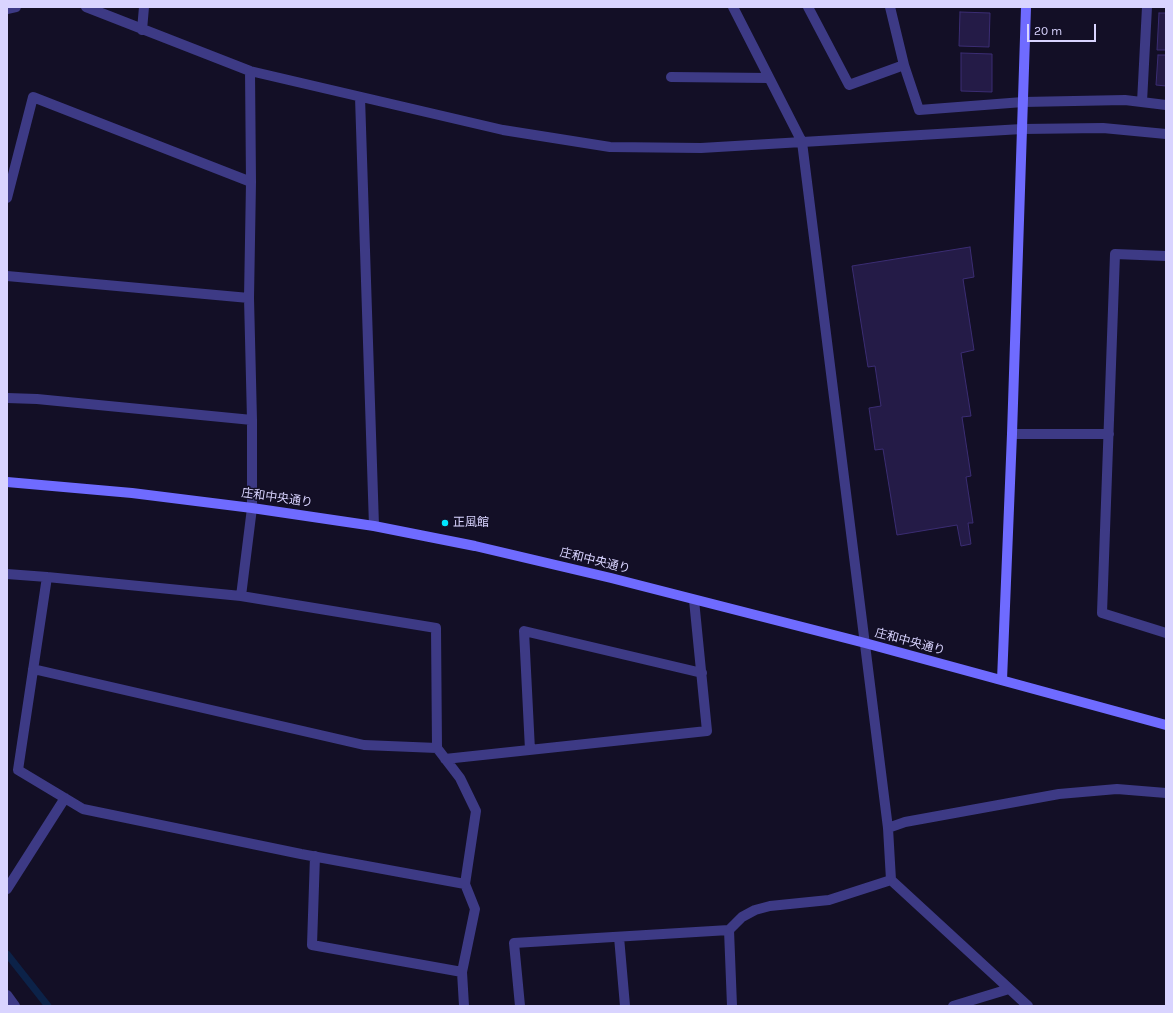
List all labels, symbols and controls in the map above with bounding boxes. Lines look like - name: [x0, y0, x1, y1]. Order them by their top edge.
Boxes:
- scale bar: [1029, 16, 1098, 42]
- text: 20 m: [1034, 24, 1062, 38]
- street label: 庄和中央通り: [240, 486, 314, 510]
- place label: 正風館: [453, 516, 489, 530]
- marker: 正風館: [440, 518, 450, 528]
- street label: 庄和中央通り: [558, 545, 632, 577]
- street label: 庄和中央通り: [873, 626, 947, 658]

